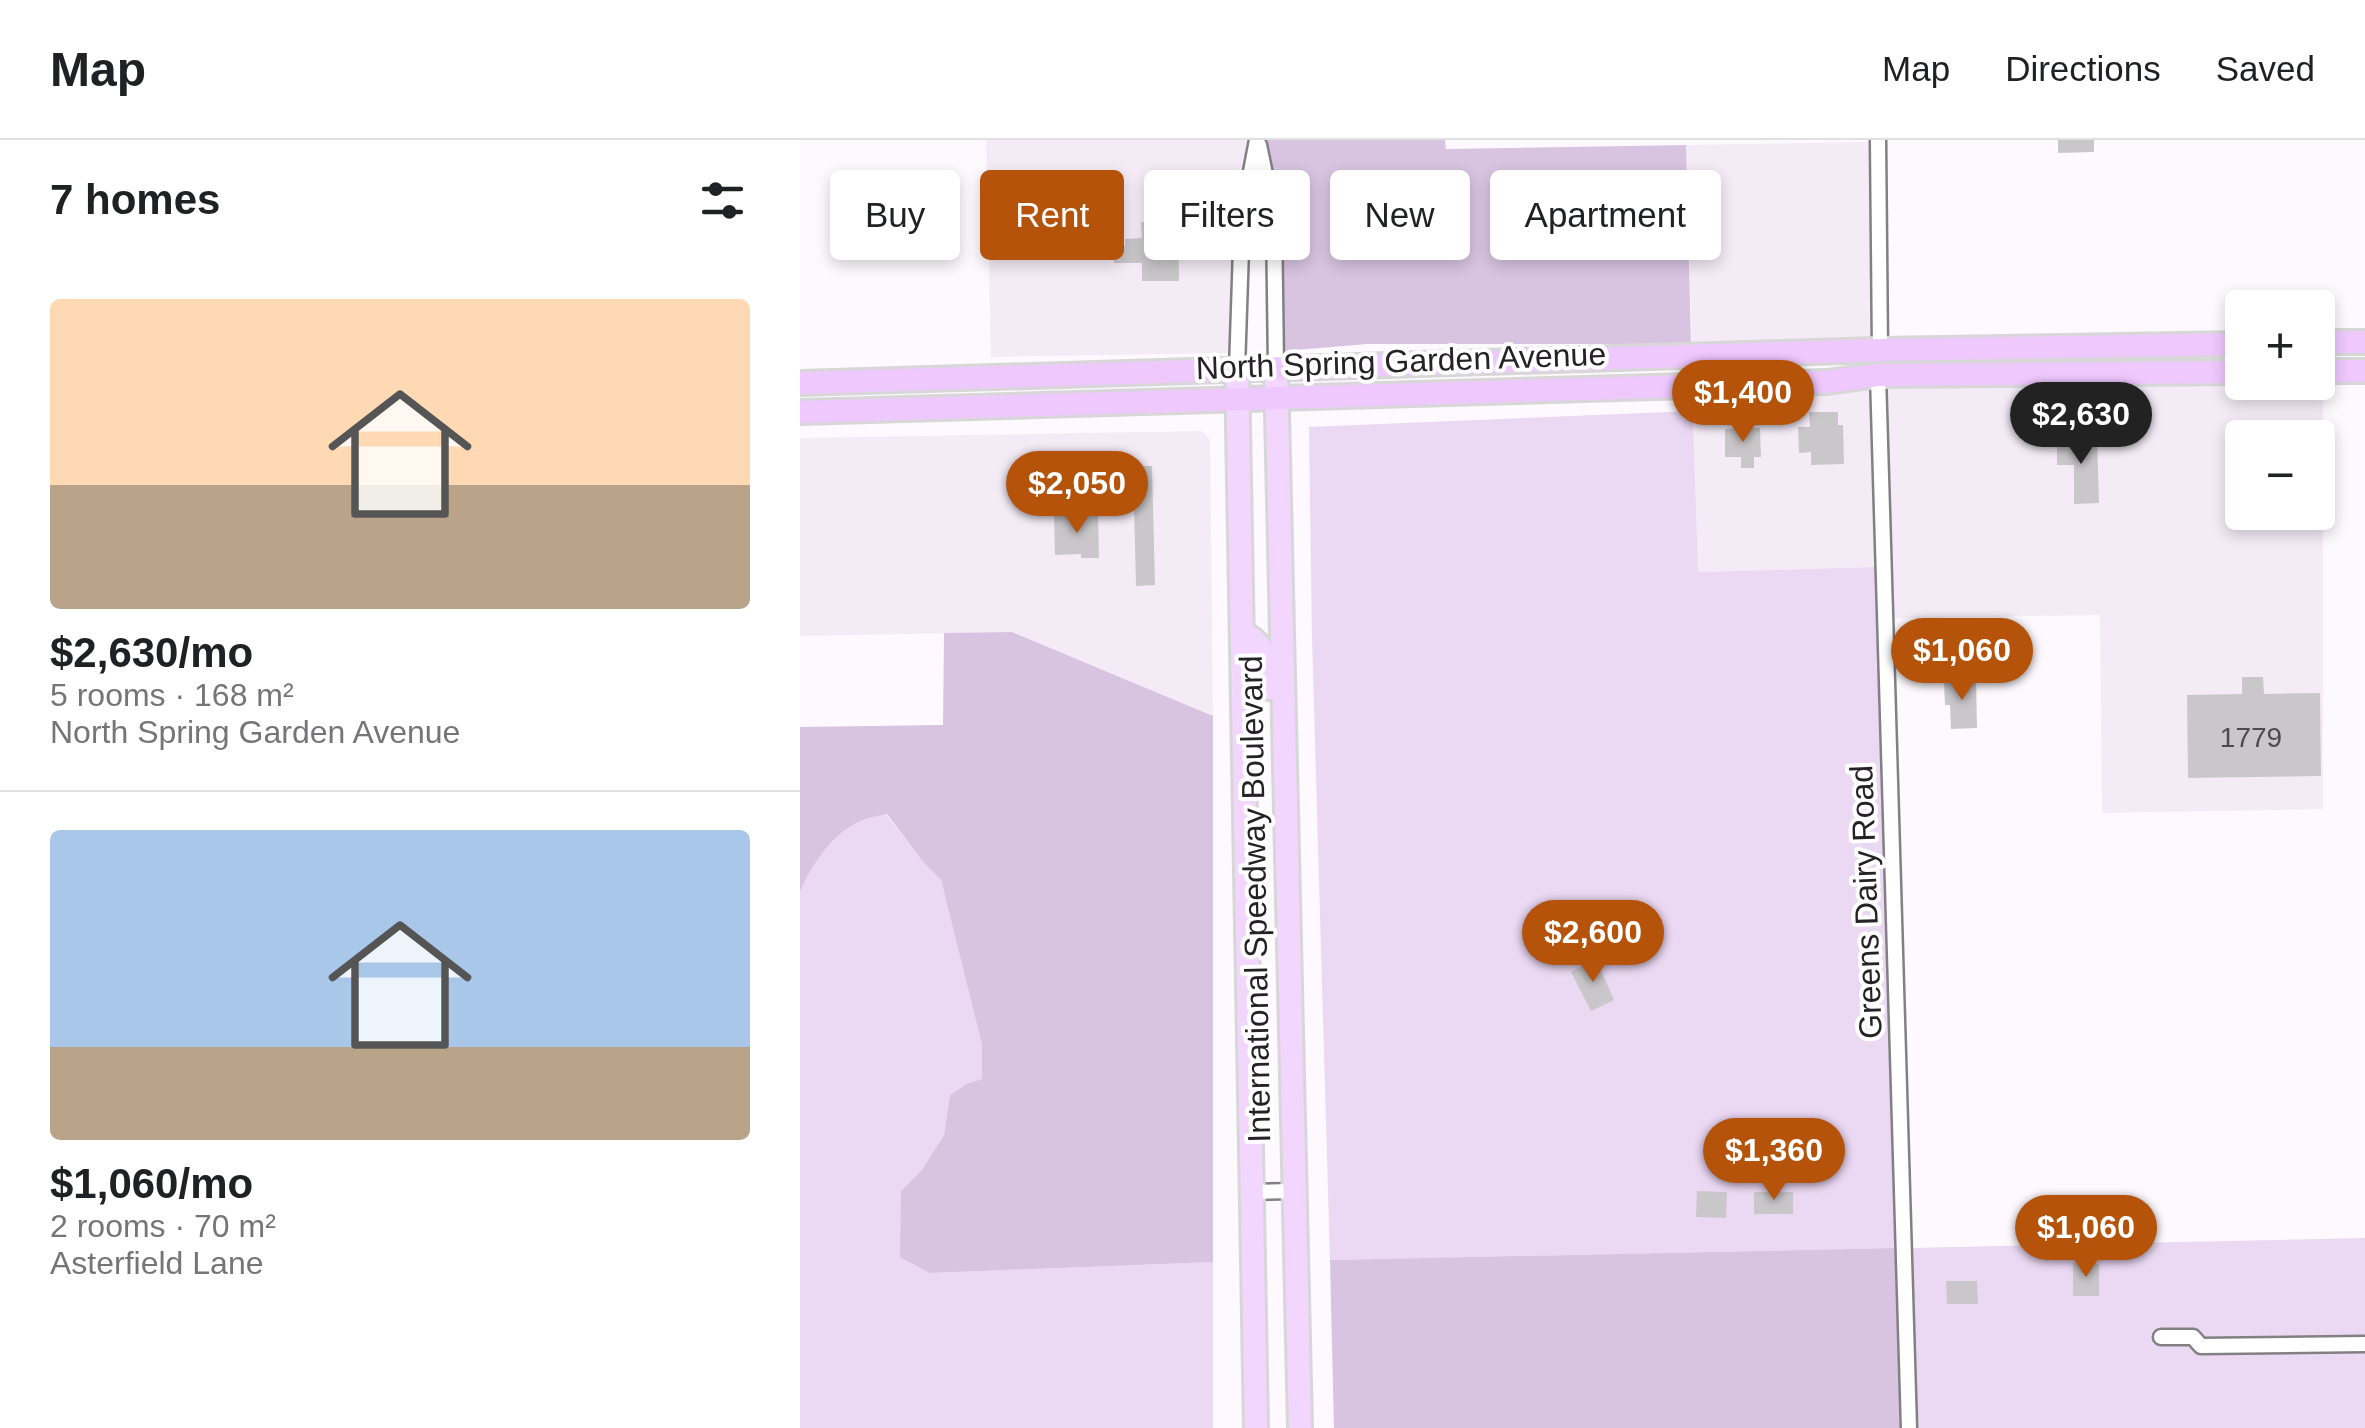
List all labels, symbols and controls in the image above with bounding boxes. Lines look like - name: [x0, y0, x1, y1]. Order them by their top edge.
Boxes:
- text: Map: [50, 43, 146, 96]
- text: Map: [1882, 49, 1950, 88]
- text: Directions: [2005, 49, 2161, 88]
- text: Saved: [2216, 49, 2315, 88]
- chip: Buy: [830, 170, 960, 260]
- chip: Rent: [980, 170, 1124, 260]
- chip: Filters: [1144, 170, 1310, 260]
- chip: New: [1330, 170, 1470, 260]
- chip: Apartment: [1490, 170, 1721, 260]
- icon: filters: [695, 173, 750, 228]
- text: 7 homes: [50, 176, 220, 223]
- map controls: [2225, 290, 2335, 530]
- button: +: [2225, 290, 2335, 400]
- street label: North Spring Garden Avenue: [1195, 336, 1607, 386]
- pin: $1,400: [1662, 360, 1824, 445]
- icon: home: [310, 364, 490, 544]
- text: $1,400: [1694, 374, 1792, 410]
- pin: $2,630: [2000, 382, 2162, 467]
- text: $2,630: [2032, 396, 2130, 432]
- button: −: [2225, 420, 2335, 530]
- pin: $2,050: [996, 451, 1158, 536]
- text: $2,050: [1028, 465, 1126, 501]
- pin: $1,060: [1881, 618, 2043, 703]
- text: $2,630/mo: [50, 629, 253, 676]
- text: $1,060: [1913, 632, 2011, 668]
- street label: International Speedway Boulevard: [1233, 655, 1277, 1143]
- text: 5 rooms · 168 m²: [50, 677, 294, 713]
- text: North Spring Garden Avenue: [50, 714, 460, 750]
- house number: 1779: [2220, 722, 2282, 753]
- street label: Greens Dairy Road: [1843, 765, 1889, 1039]
- icon: home: [310, 895, 490, 1075]
- pin: $2,600: [1512, 900, 1674, 985]
- text: $2,600: [1544, 914, 1642, 950]
- pin: $1,360: [1693, 1118, 1855, 1203]
- text: $1,360: [1725, 1132, 1823, 1168]
- text: $1,060/mo: [50, 1160, 253, 1207]
- pin: $1,060: [2005, 1195, 2167, 1280]
- text: 2 rooms · 70 m²: [50, 1208, 276, 1244]
- text: $1,060: [2037, 1209, 2135, 1245]
- text: Asterfield Lane: [50, 1245, 263, 1281]

